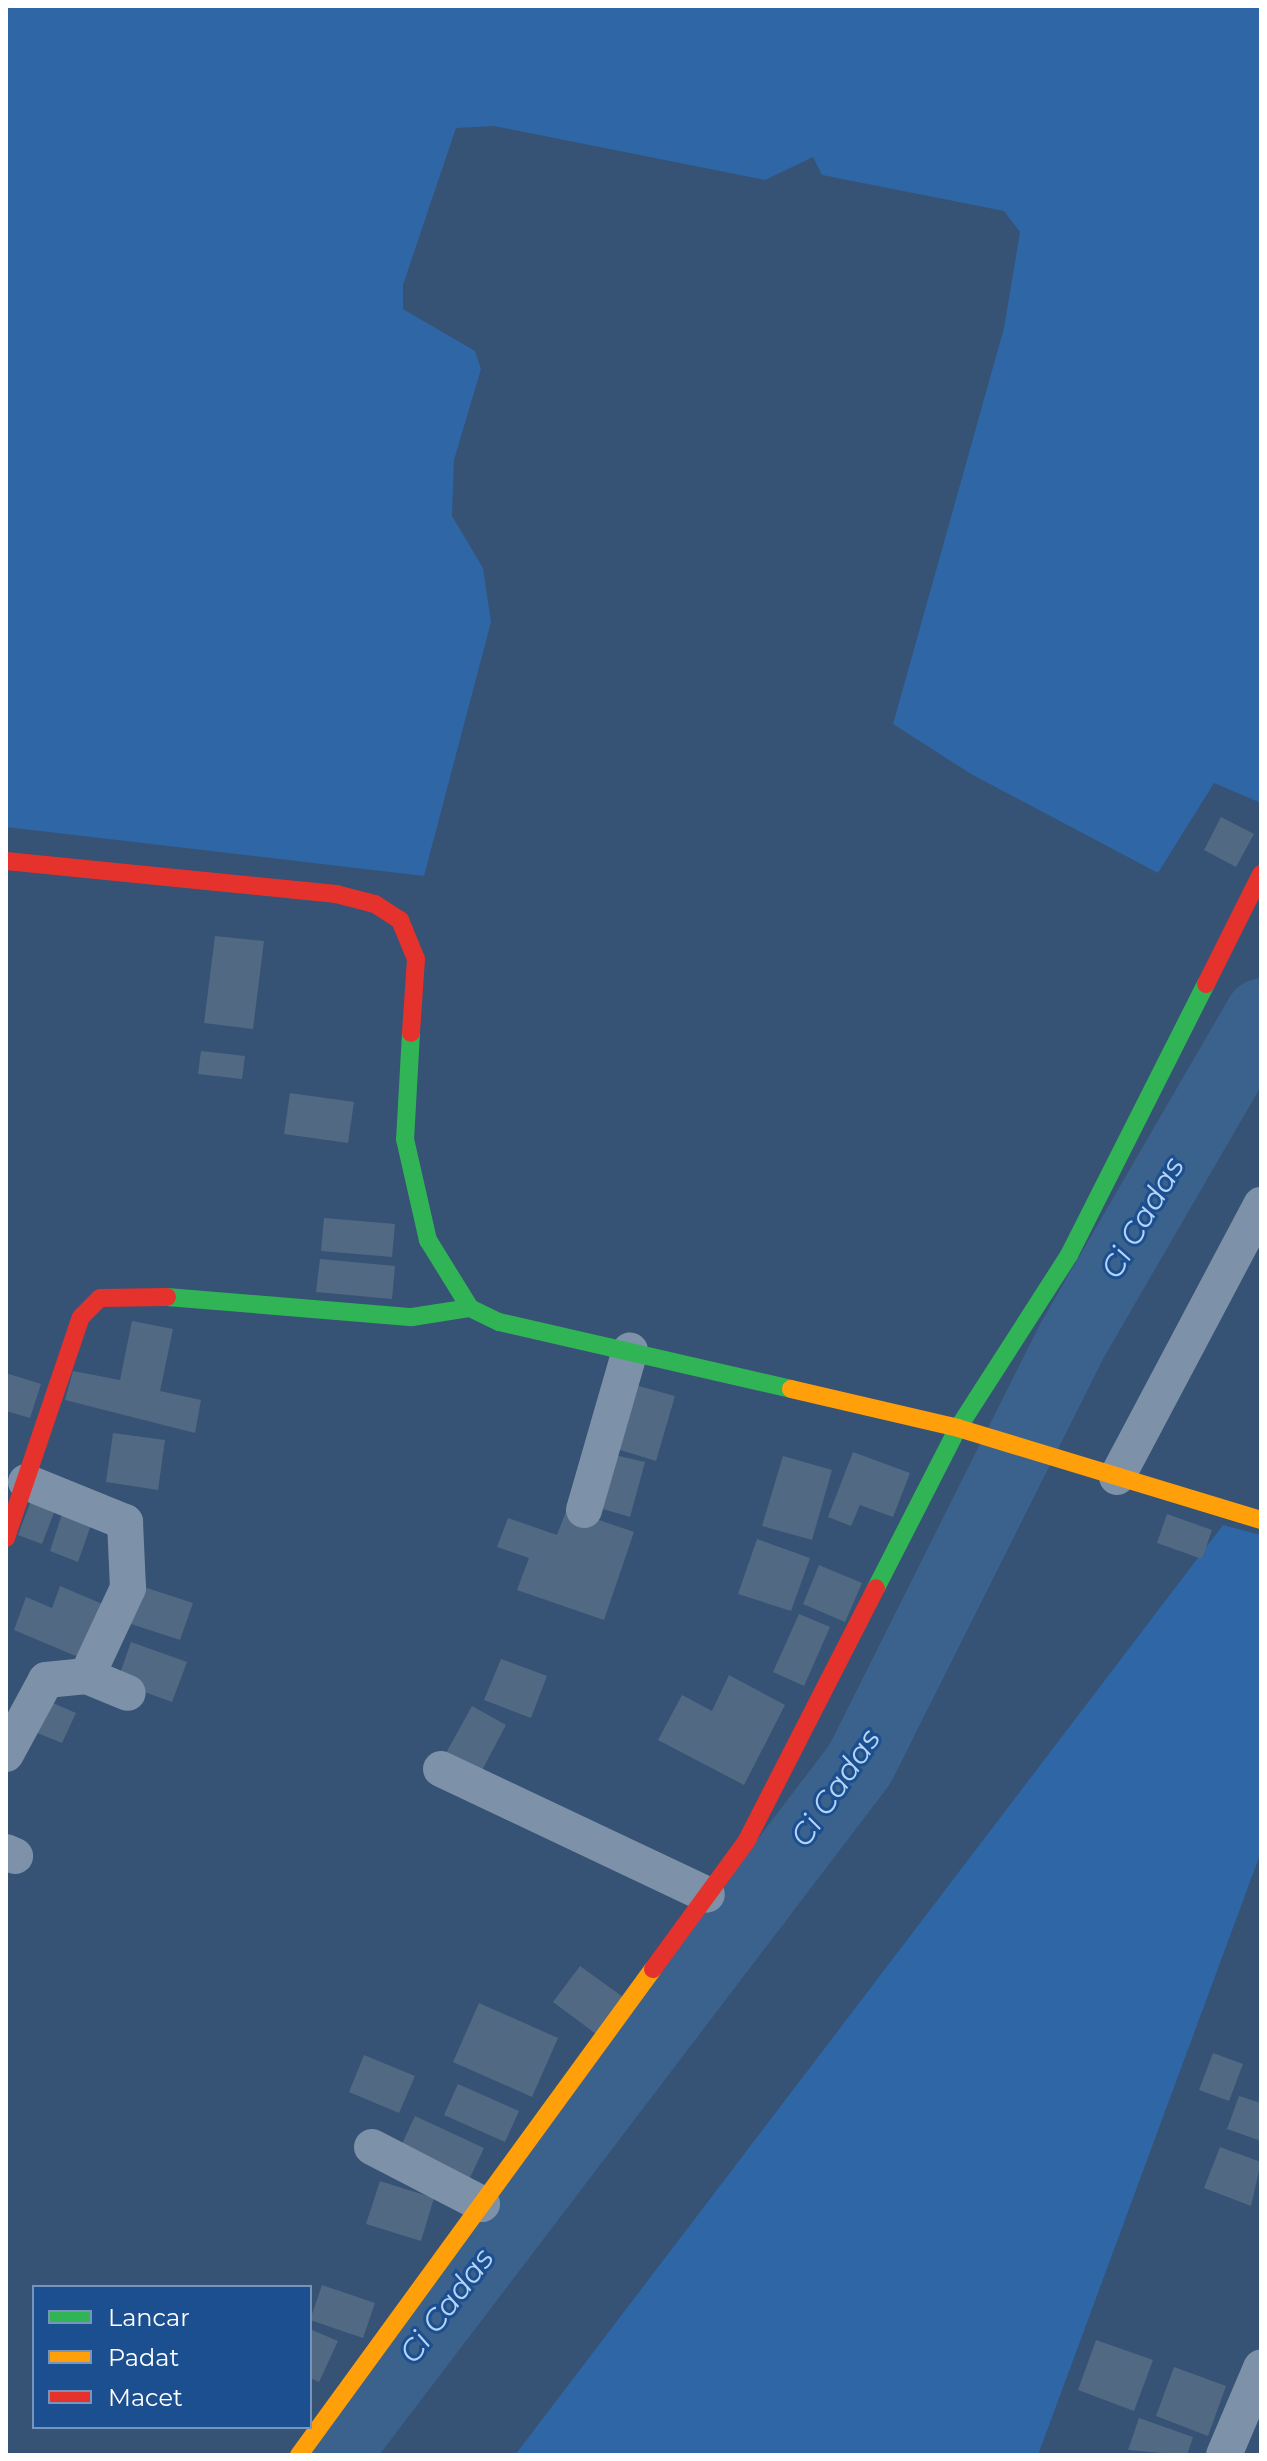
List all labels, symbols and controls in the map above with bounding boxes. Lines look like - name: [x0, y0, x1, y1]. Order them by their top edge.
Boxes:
- water label: Ci Cadas: [1094, 1151, 1192, 1285]
- water label: Ci Cadas: [784, 1722, 888, 1854]
- water label: Ci Cadas: [392, 2242, 502, 2370]
- legend: [32, 2285, 312, 2429]
- text: Lancar: [108, 2303, 190, 2332]
- text: Padat: [108, 2343, 179, 2372]
- text: Macet: [108, 2383, 183, 2412]

